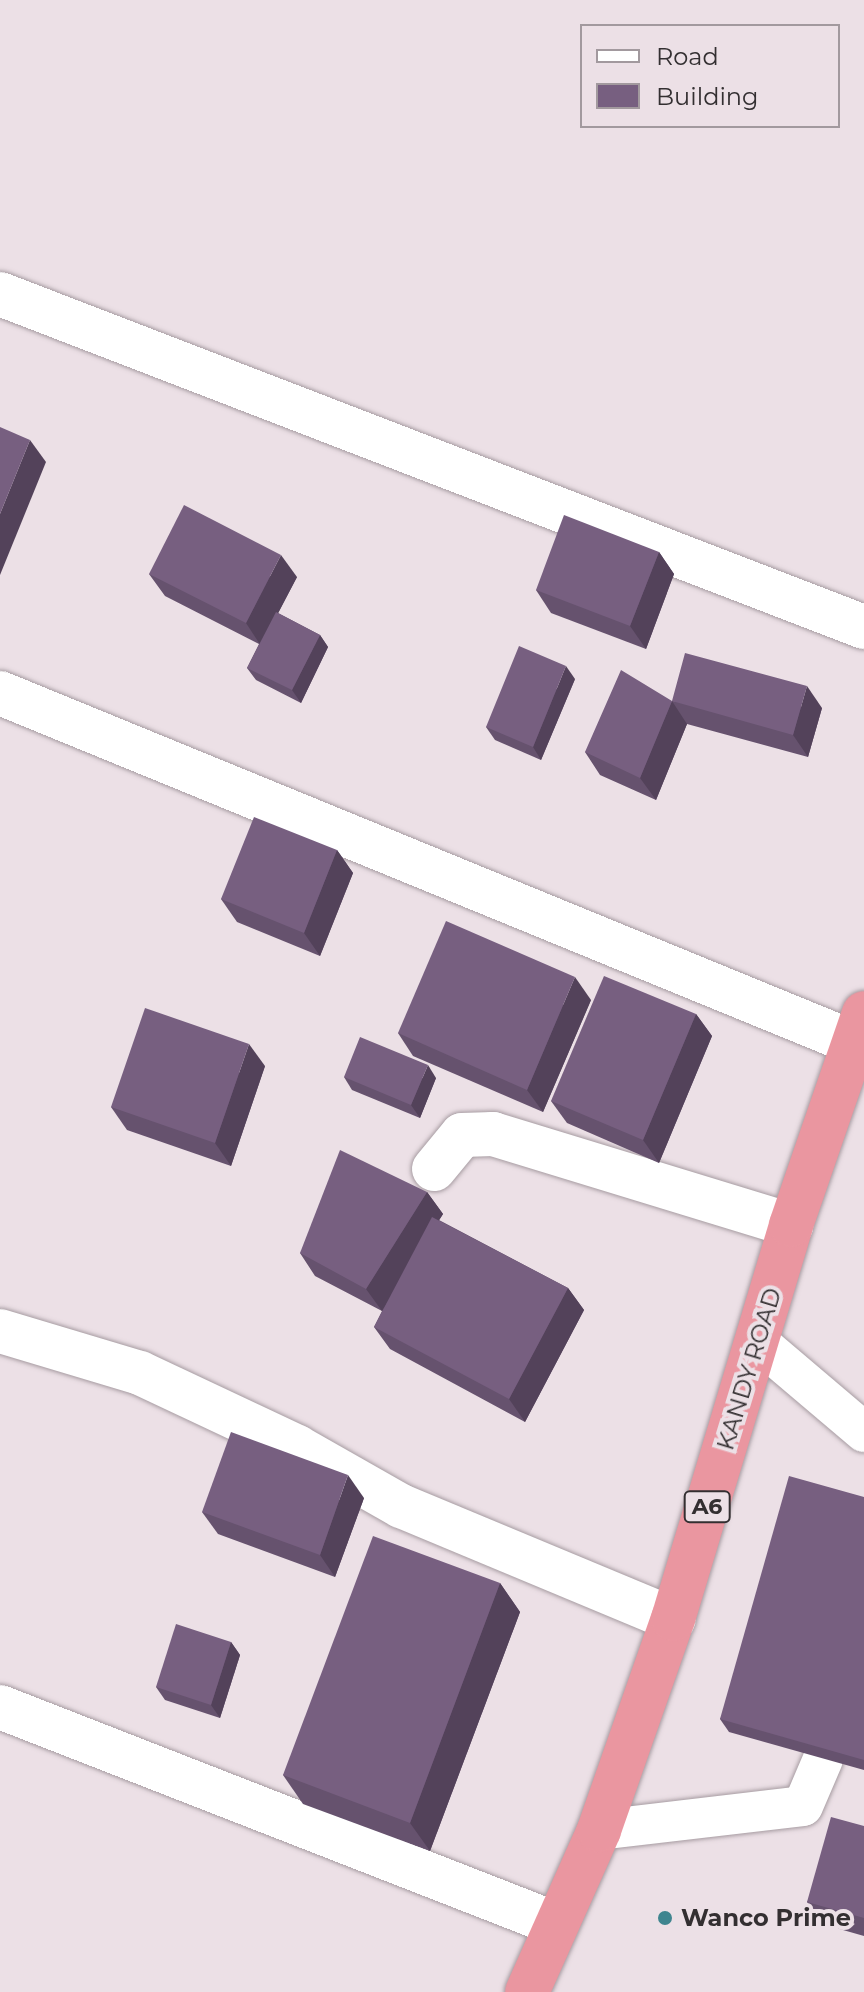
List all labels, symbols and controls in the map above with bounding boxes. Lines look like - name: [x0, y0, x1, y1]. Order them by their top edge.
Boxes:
- legend: [580, 24, 840, 128]
- text: Road: [656, 42, 719, 71]
- text: Building: [656, 82, 759, 111]
- street label: KANDY ROAD: [711, 1284, 787, 1454]
- road number: A6: [683, 1489, 731, 1525]
- place label: Wanco Prime: [681, 1904, 851, 1932]
- marker: Wanco Prime: [656, 1909, 674, 1927]

